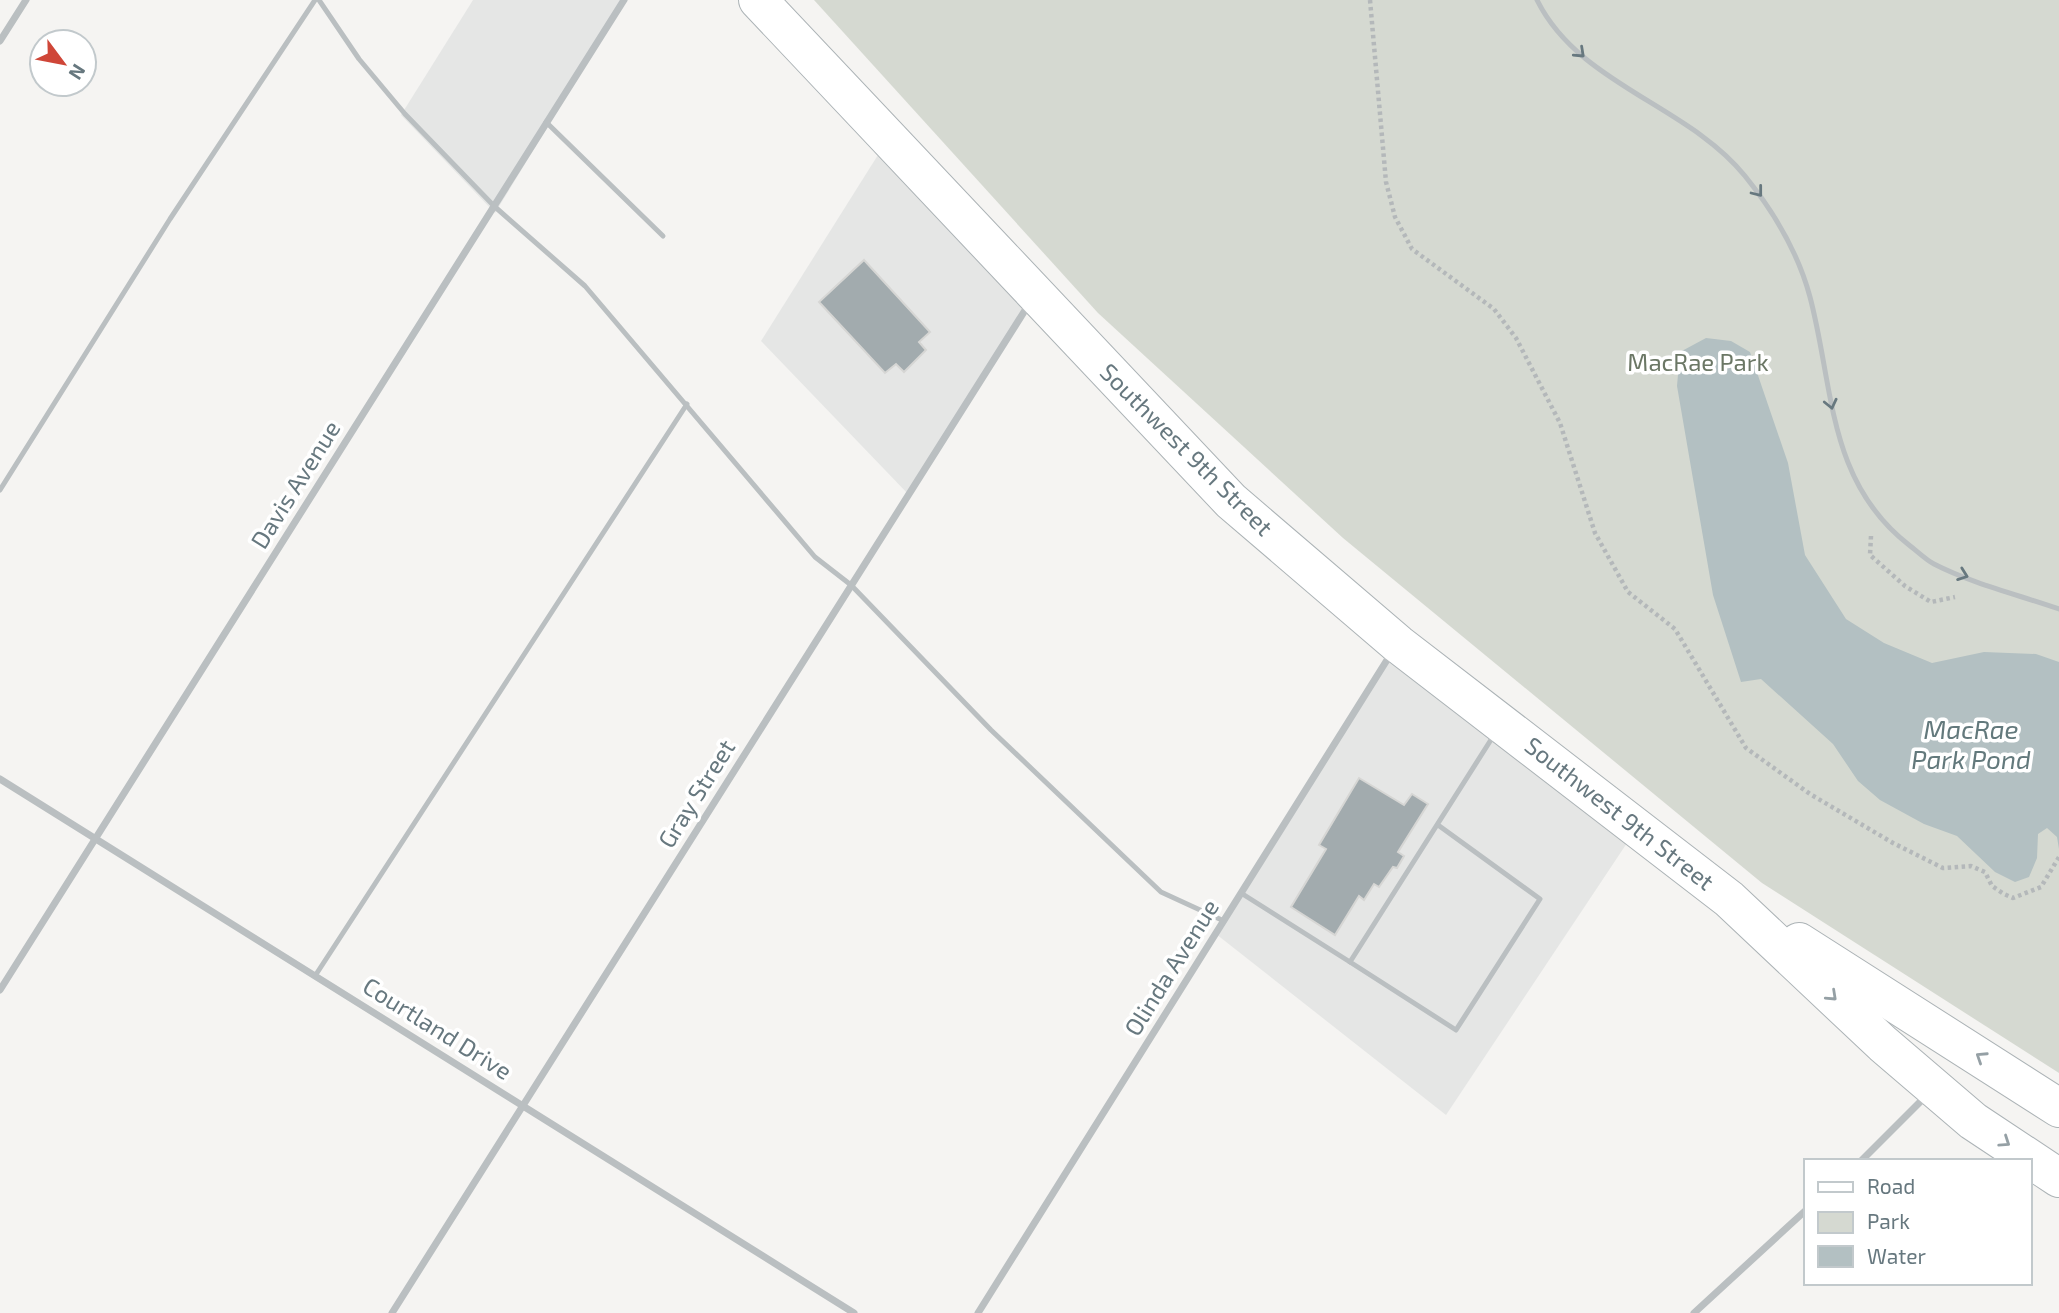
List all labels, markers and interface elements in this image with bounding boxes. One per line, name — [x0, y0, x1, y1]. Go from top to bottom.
north arrow — [28, 28, 98, 98]
one-way arrow — [1571, 44, 1584, 57]
text: N — [64, 60, 91, 84]
one-way arrow — [1749, 184, 1762, 197]
park label: MacRae Park — [1627, 347, 1769, 376]
street label: Southwest 9th Street — [1095, 357, 1279, 541]
one-way arrow — [1823, 398, 1838, 410]
street label: Davis Avenue — [244, 415, 345, 553]
one-way arrow — [1957, 567, 1969, 581]
water label: MacRae Park Pond — [1911, 713, 2031, 774]
street label: Southwest 9th Street — [1520, 730, 1720, 896]
street label: Gray Street — [651, 734, 740, 853]
street label: Olinda Avenue — [1117, 894, 1224, 1041]
street label: Courtland Drive — [358, 970, 518, 1085]
one-way arrow — [1824, 987, 1837, 1000]
one-way arrow — [1976, 1052, 1989, 1065]
one-way arrow — [1998, 1134, 2011, 1147]
legend — [1804, 1159, 2031, 1285]
text: Road — [1867, 1173, 1915, 1198]
text: Park — [1867, 1208, 1910, 1233]
text: Water — [1867, 1243, 1926, 1268]

